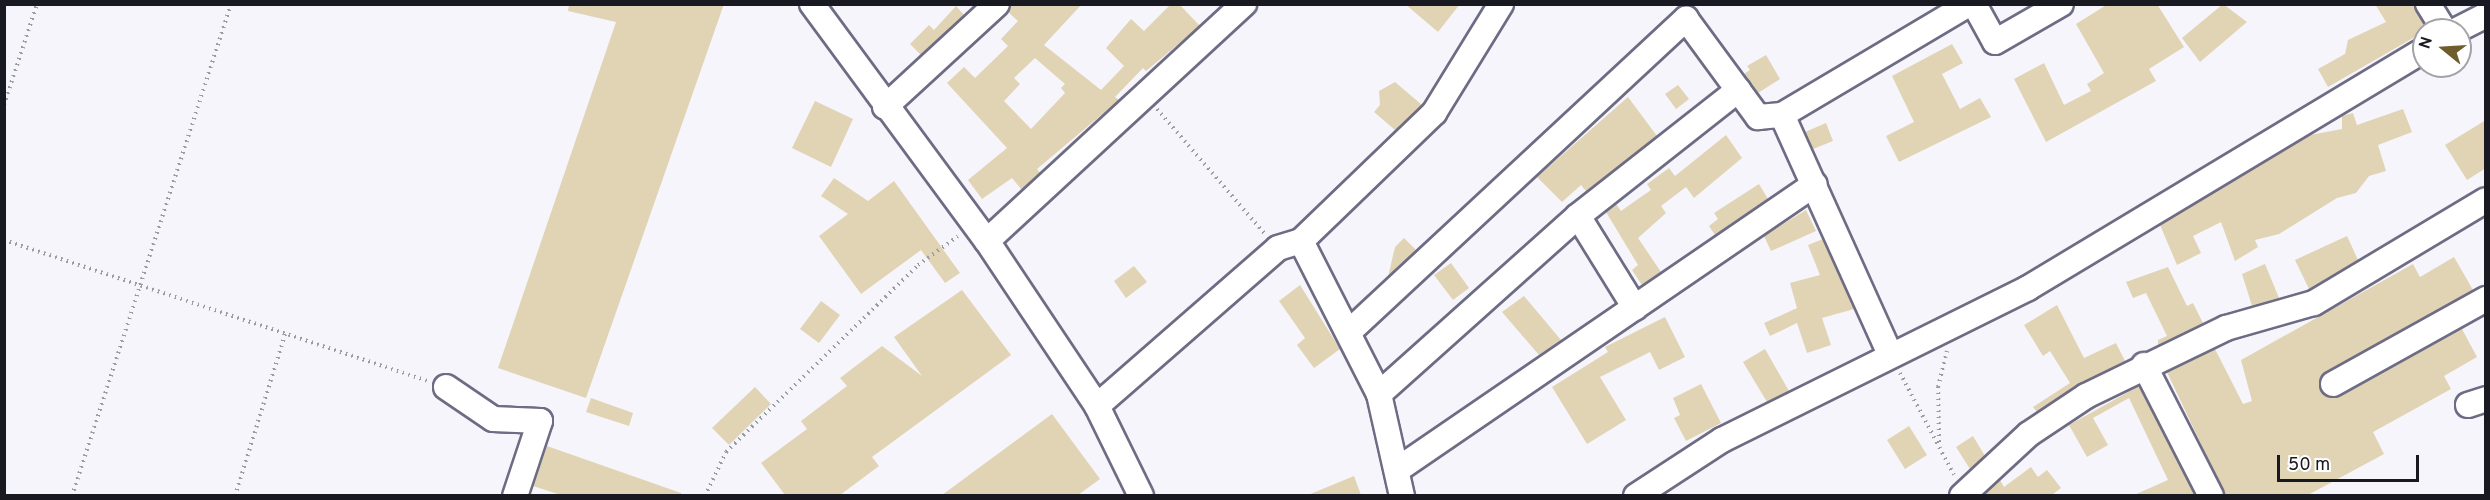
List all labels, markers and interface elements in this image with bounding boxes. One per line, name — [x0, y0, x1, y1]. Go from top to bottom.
north arrow — [2412, 18, 2472, 78]
text: N — [2415, 34, 2438, 52]
scale bar — [2280, 443, 2422, 481]
text: 50 m — [2288, 454, 2330, 477]

